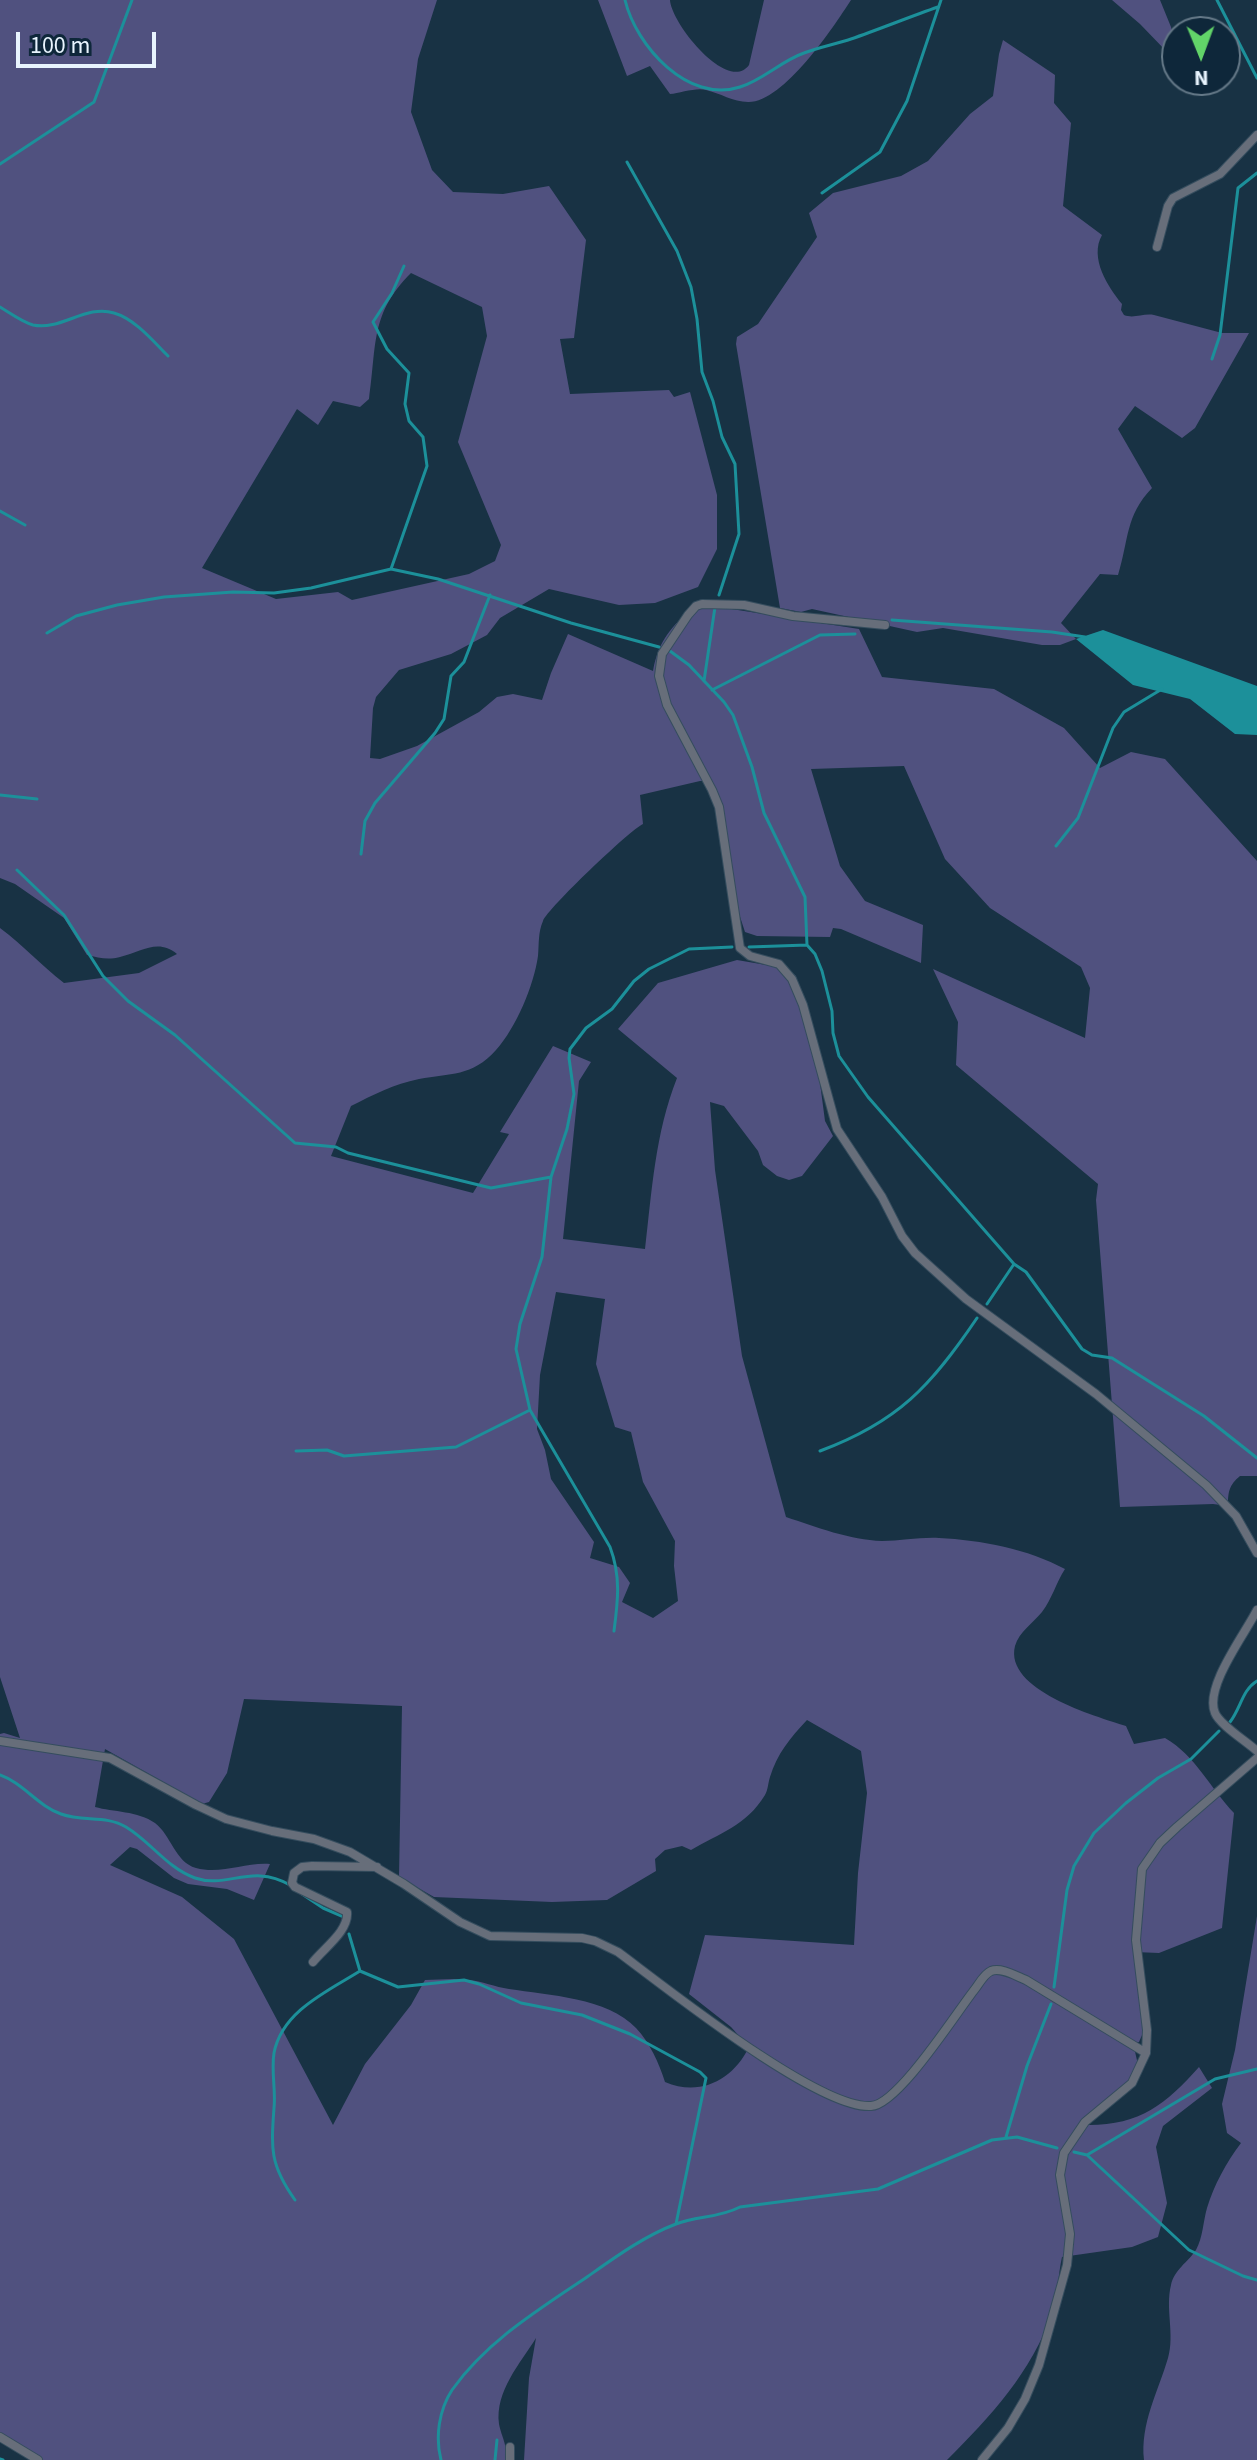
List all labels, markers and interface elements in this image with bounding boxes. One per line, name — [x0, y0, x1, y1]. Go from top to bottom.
scale bar — [20, 16, 160, 66]
north arrow — [1161, 16, 1241, 96]
text: 100 m — [30, 28, 90, 63]
text: N — [1194, 62, 1209, 94]

